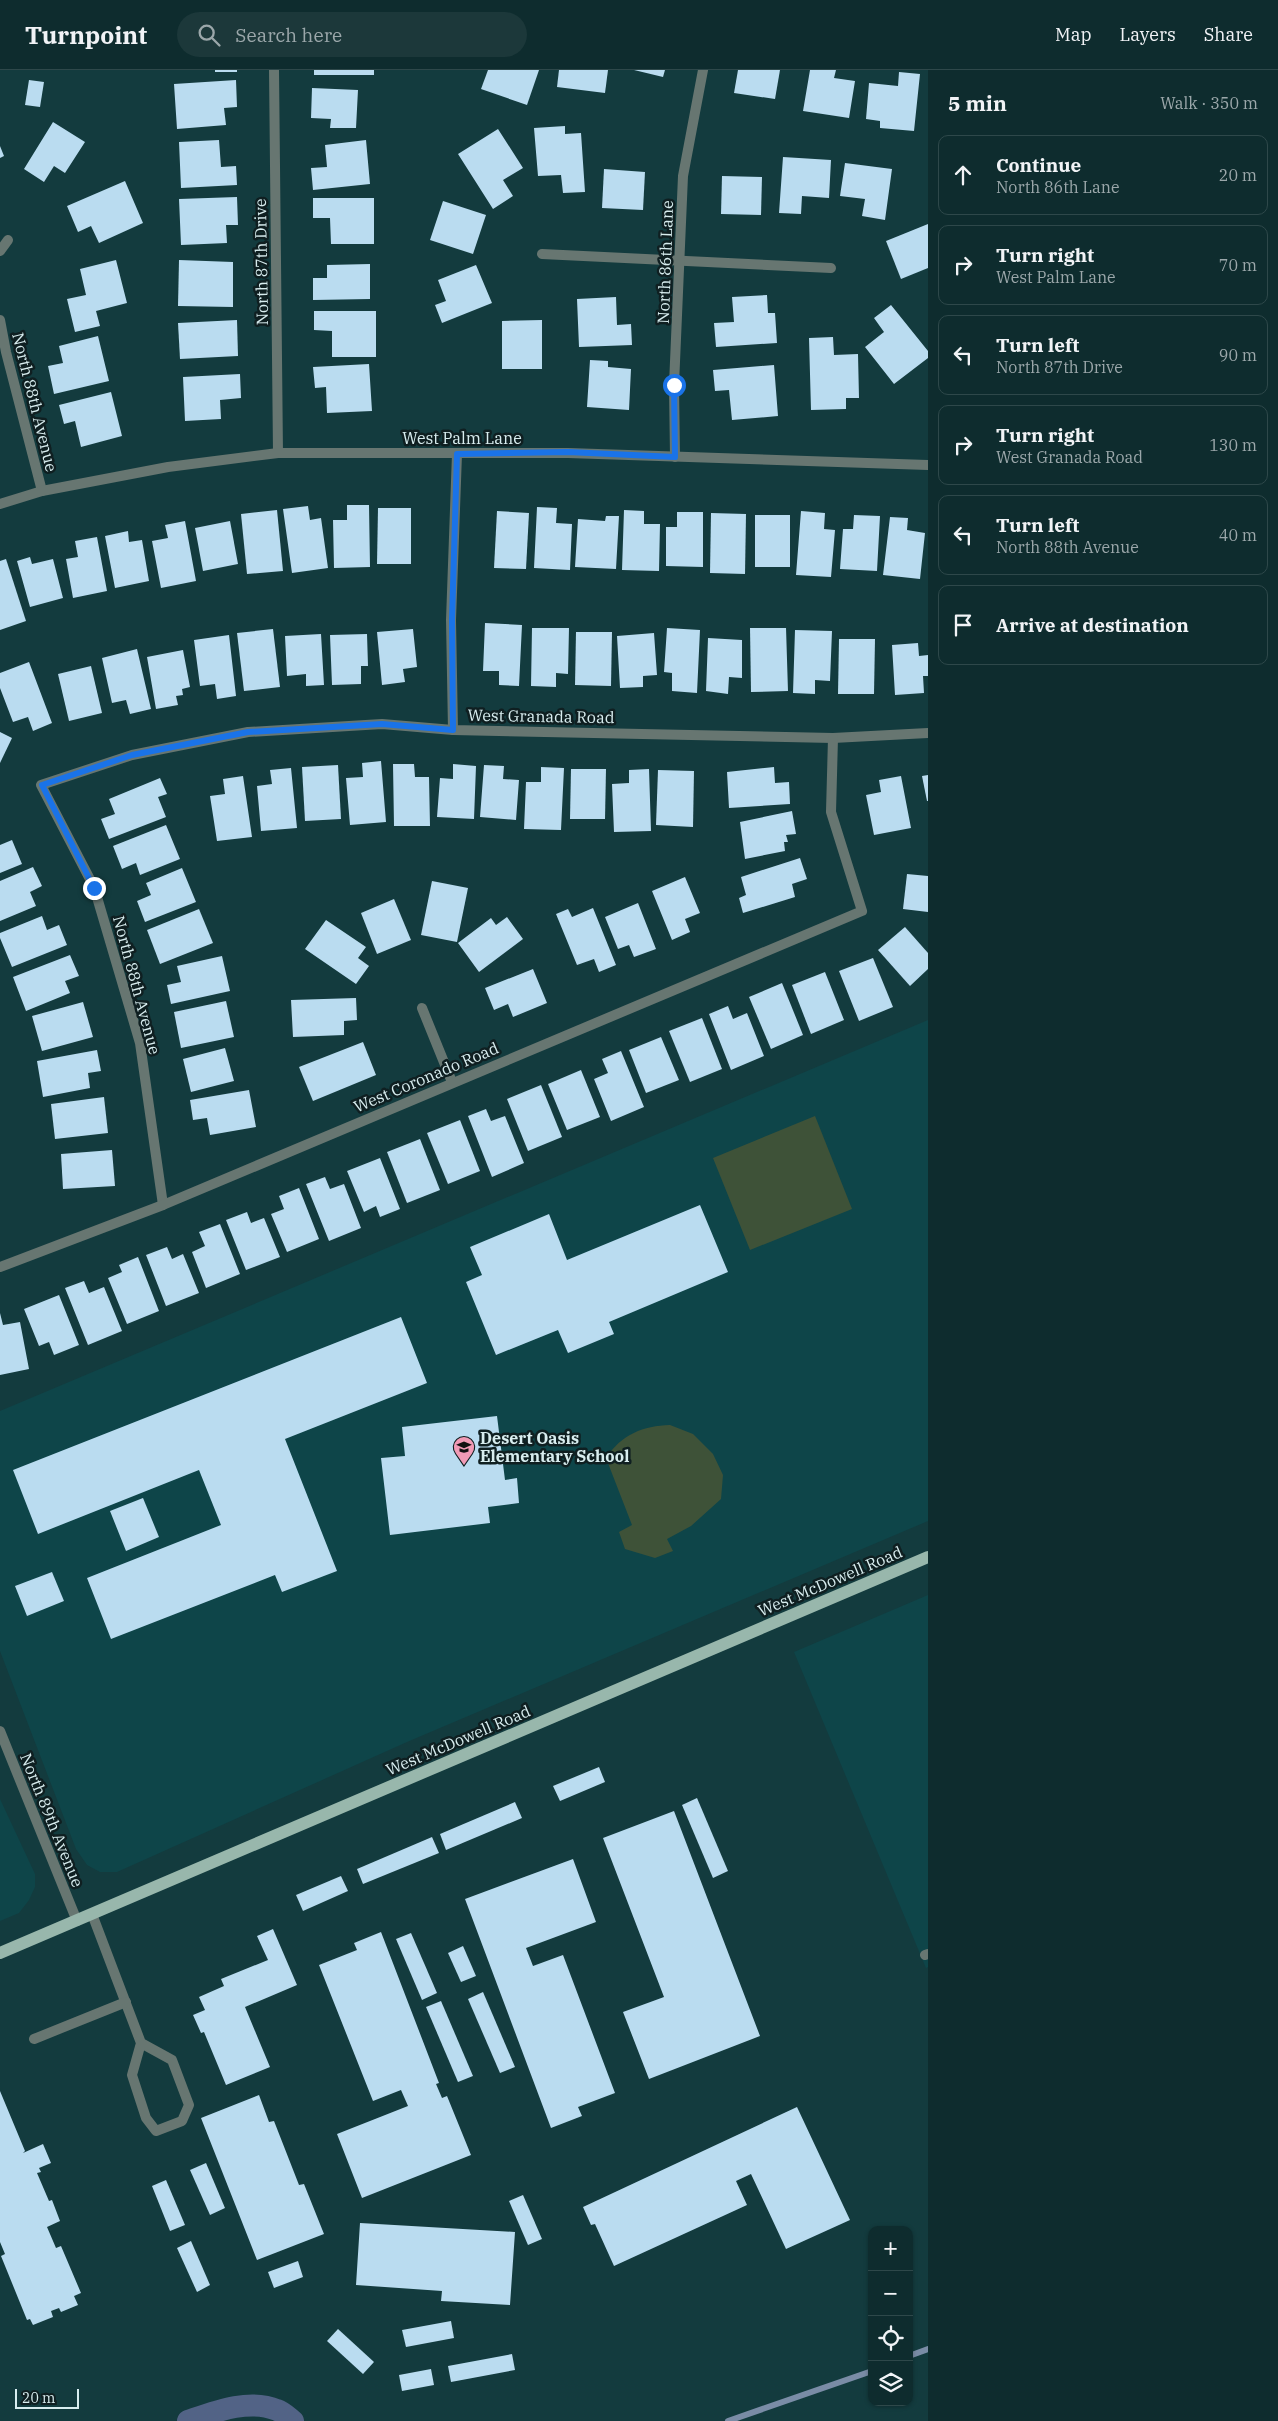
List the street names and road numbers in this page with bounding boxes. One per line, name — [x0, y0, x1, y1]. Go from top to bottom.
street label: North 87th Drive — [250, 198, 272, 326]
street label: North 86th Lane — [653, 200, 677, 324]
street label: North 88th Avenue — [8, 330, 62, 474]
street label: West Palm Lane — [402, 428, 522, 448]
street label: West Granada Road — [467, 705, 615, 727]
street label: North 88th Avenue — [109, 913, 165, 1057]
street label: West Coronado Road — [351, 1037, 502, 1117]
street label: West McDowell Road — [755, 1541, 906, 1621]
street label: West McDowell Road — [383, 1700, 534, 1780]
street label: North 89th Avenue — [16, 1750, 88, 1890]

